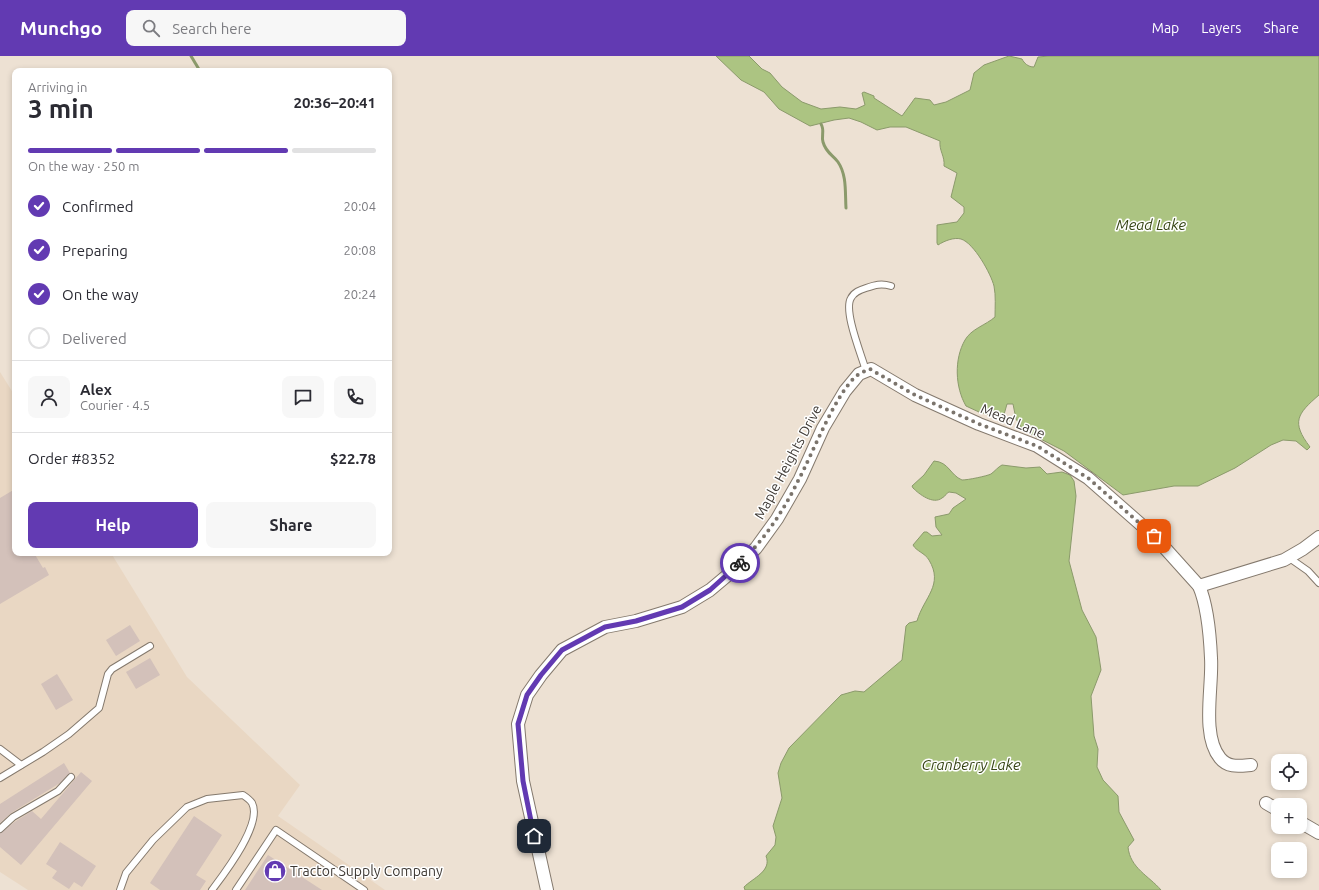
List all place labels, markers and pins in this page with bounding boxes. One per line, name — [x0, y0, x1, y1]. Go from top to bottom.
pin — [1137, 519, 1171, 553]
pin — [517, 819, 551, 853]
shop icon: Tractor Supply Company — [262, 858, 288, 884]
place label: Tractor Supply Company — [290, 863, 443, 879]

